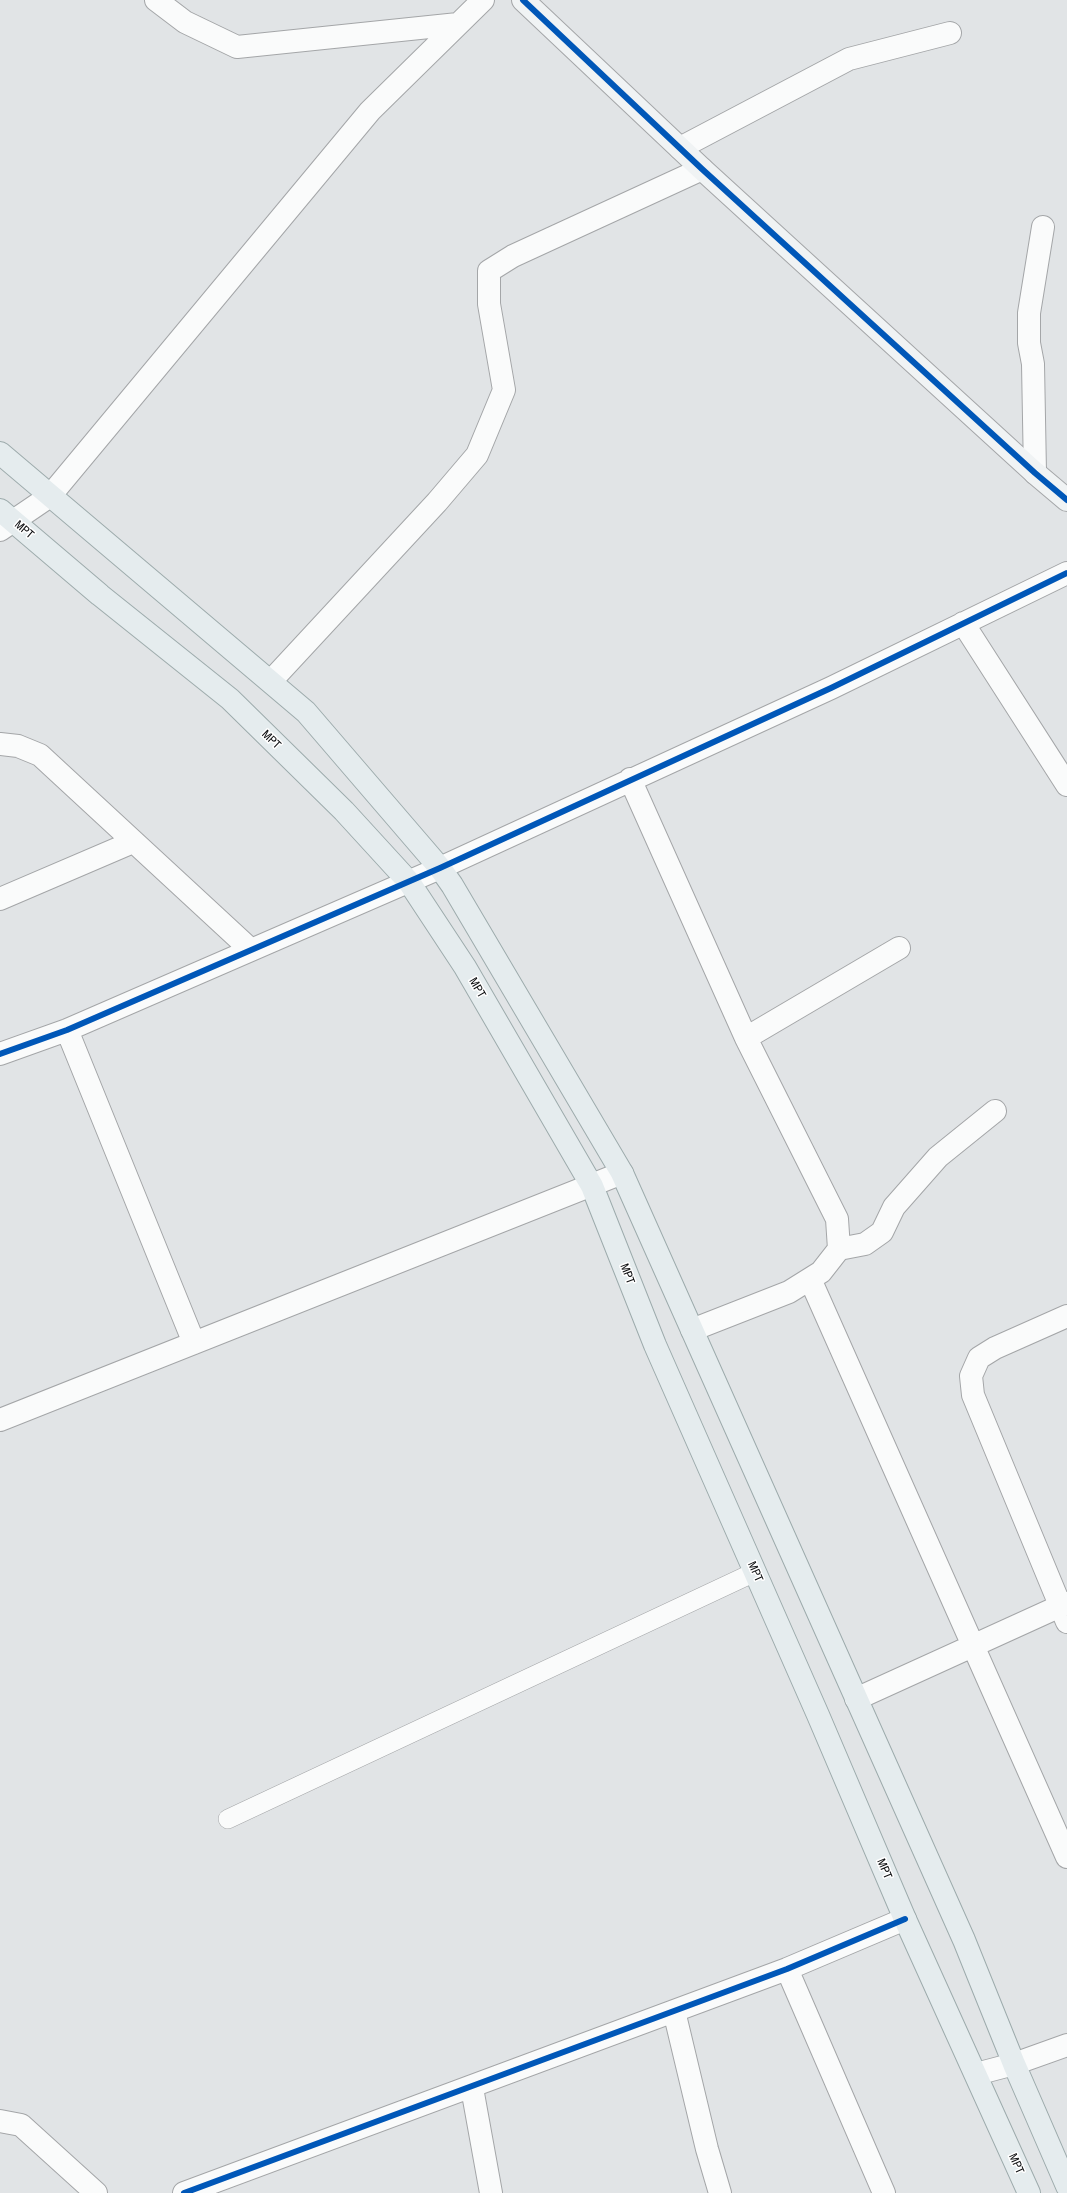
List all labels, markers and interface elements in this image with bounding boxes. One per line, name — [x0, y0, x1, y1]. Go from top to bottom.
street label: MPT — [11, 518, 37, 542]
street label: MPT — [259, 728, 283, 752]
street label: MPT — [466, 975, 488, 1001]
street label: MPT — [617, 1262, 637, 1286]
street label: MPT — [744, 1560, 766, 1584]
street label: MPT — [873, 1857, 895, 1881]
street label: MPT — [1005, 2152, 1027, 2176]

